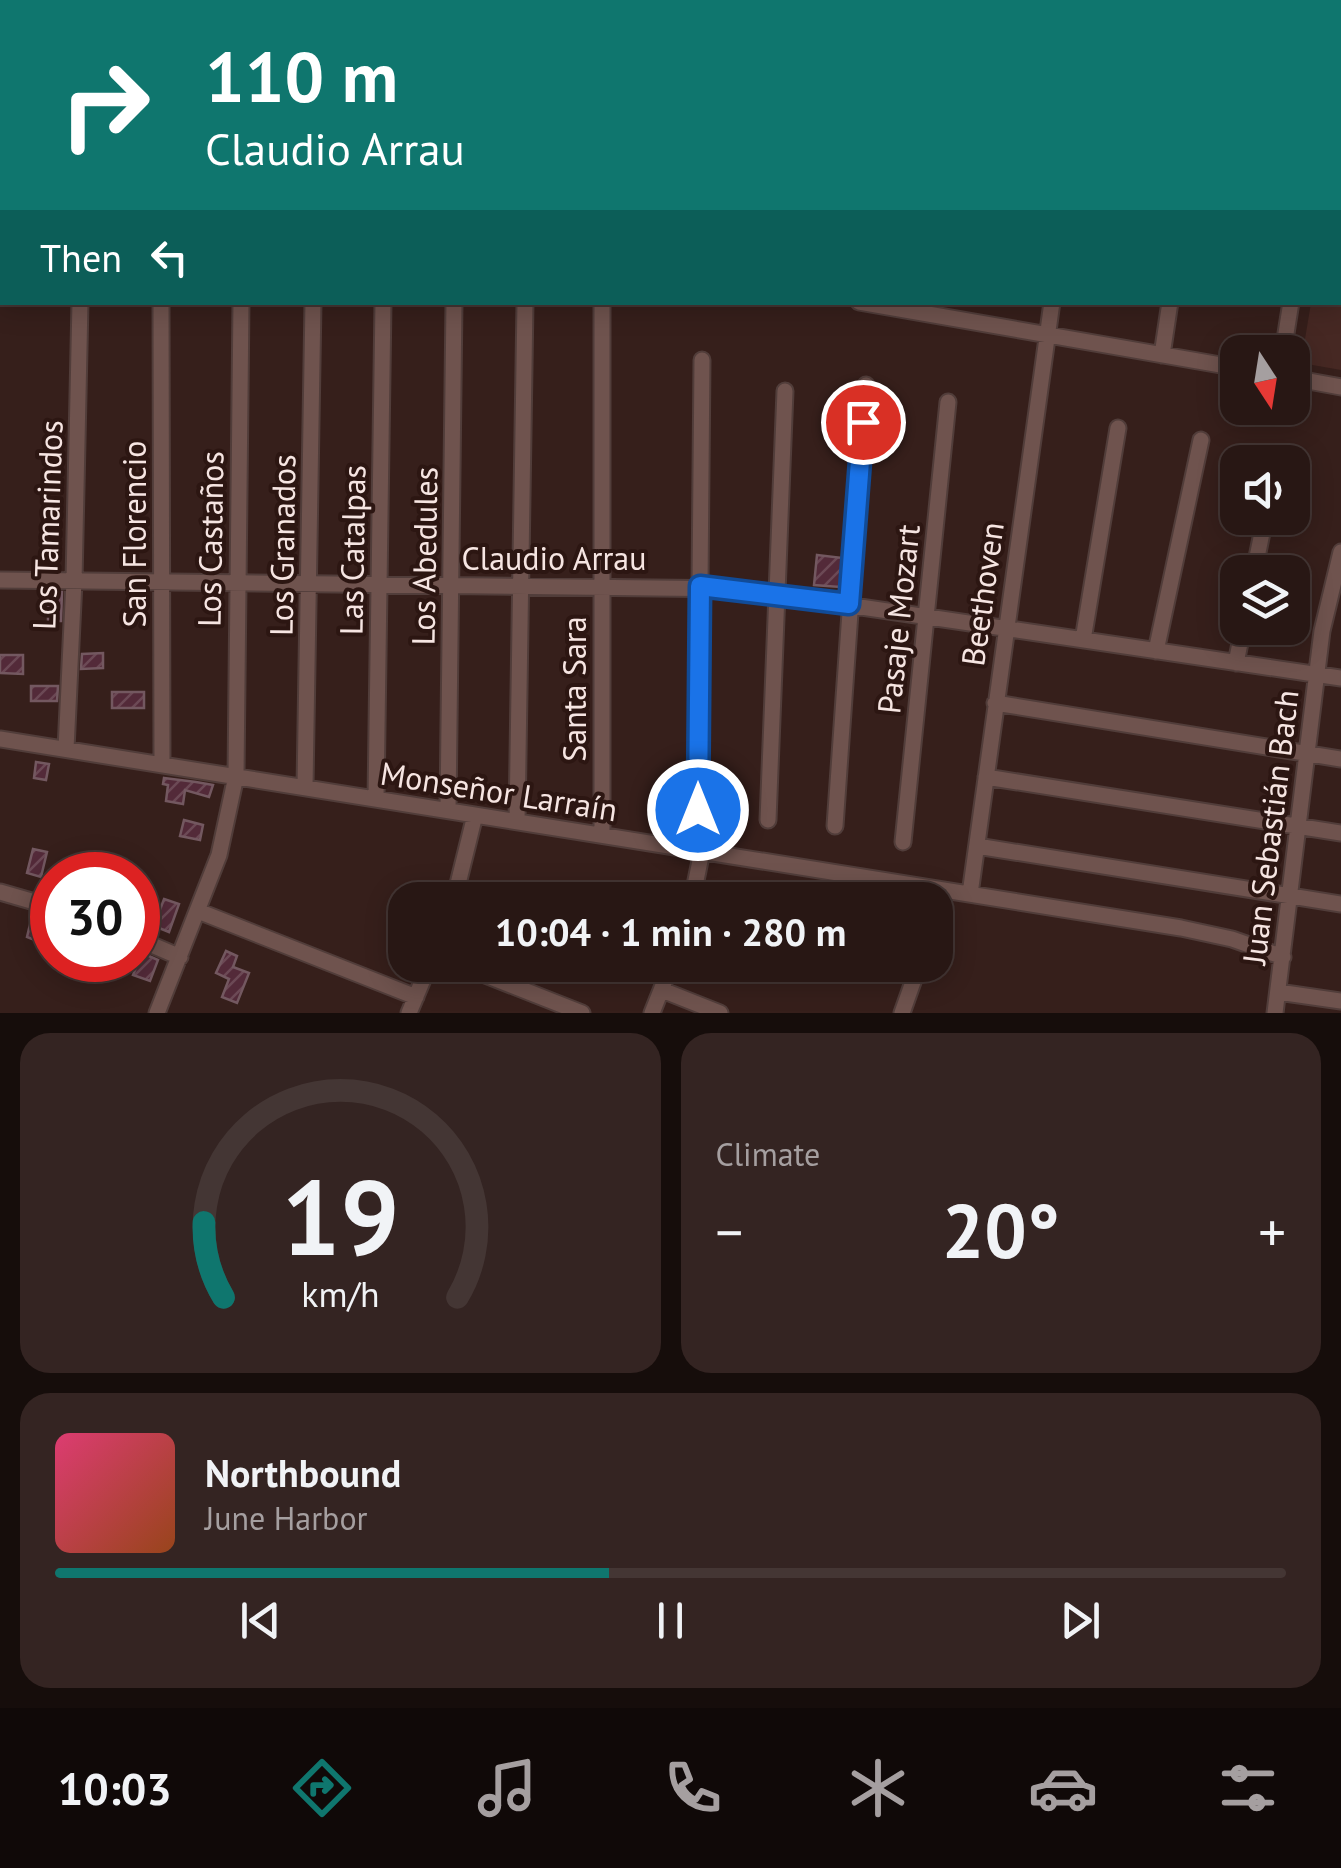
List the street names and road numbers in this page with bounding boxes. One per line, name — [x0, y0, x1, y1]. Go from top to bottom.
street label: Los Tamarindos — [22, 419, 72, 631]
street label: San Florencio — [113, 441, 155, 627]
street label: Los Castaños — [187, 451, 233, 627]
street label: Los Granados — [259, 454, 305, 636]
street label: Las Catalpas — [330, 465, 374, 635]
street label: Los Abedules — [401, 466, 447, 646]
street label: Beethoven — [951, 519, 1013, 669]
street label: Pasaje Mozart — [867, 522, 929, 716]
street label: Claudio Arrau — [462, 537, 646, 579]
street label: Santa Sara — [553, 616, 595, 762]
street label: Juan Sebastián Bach — [1232, 687, 1308, 969]
street label: Monseñor Larraín — [378, 752, 620, 830]

